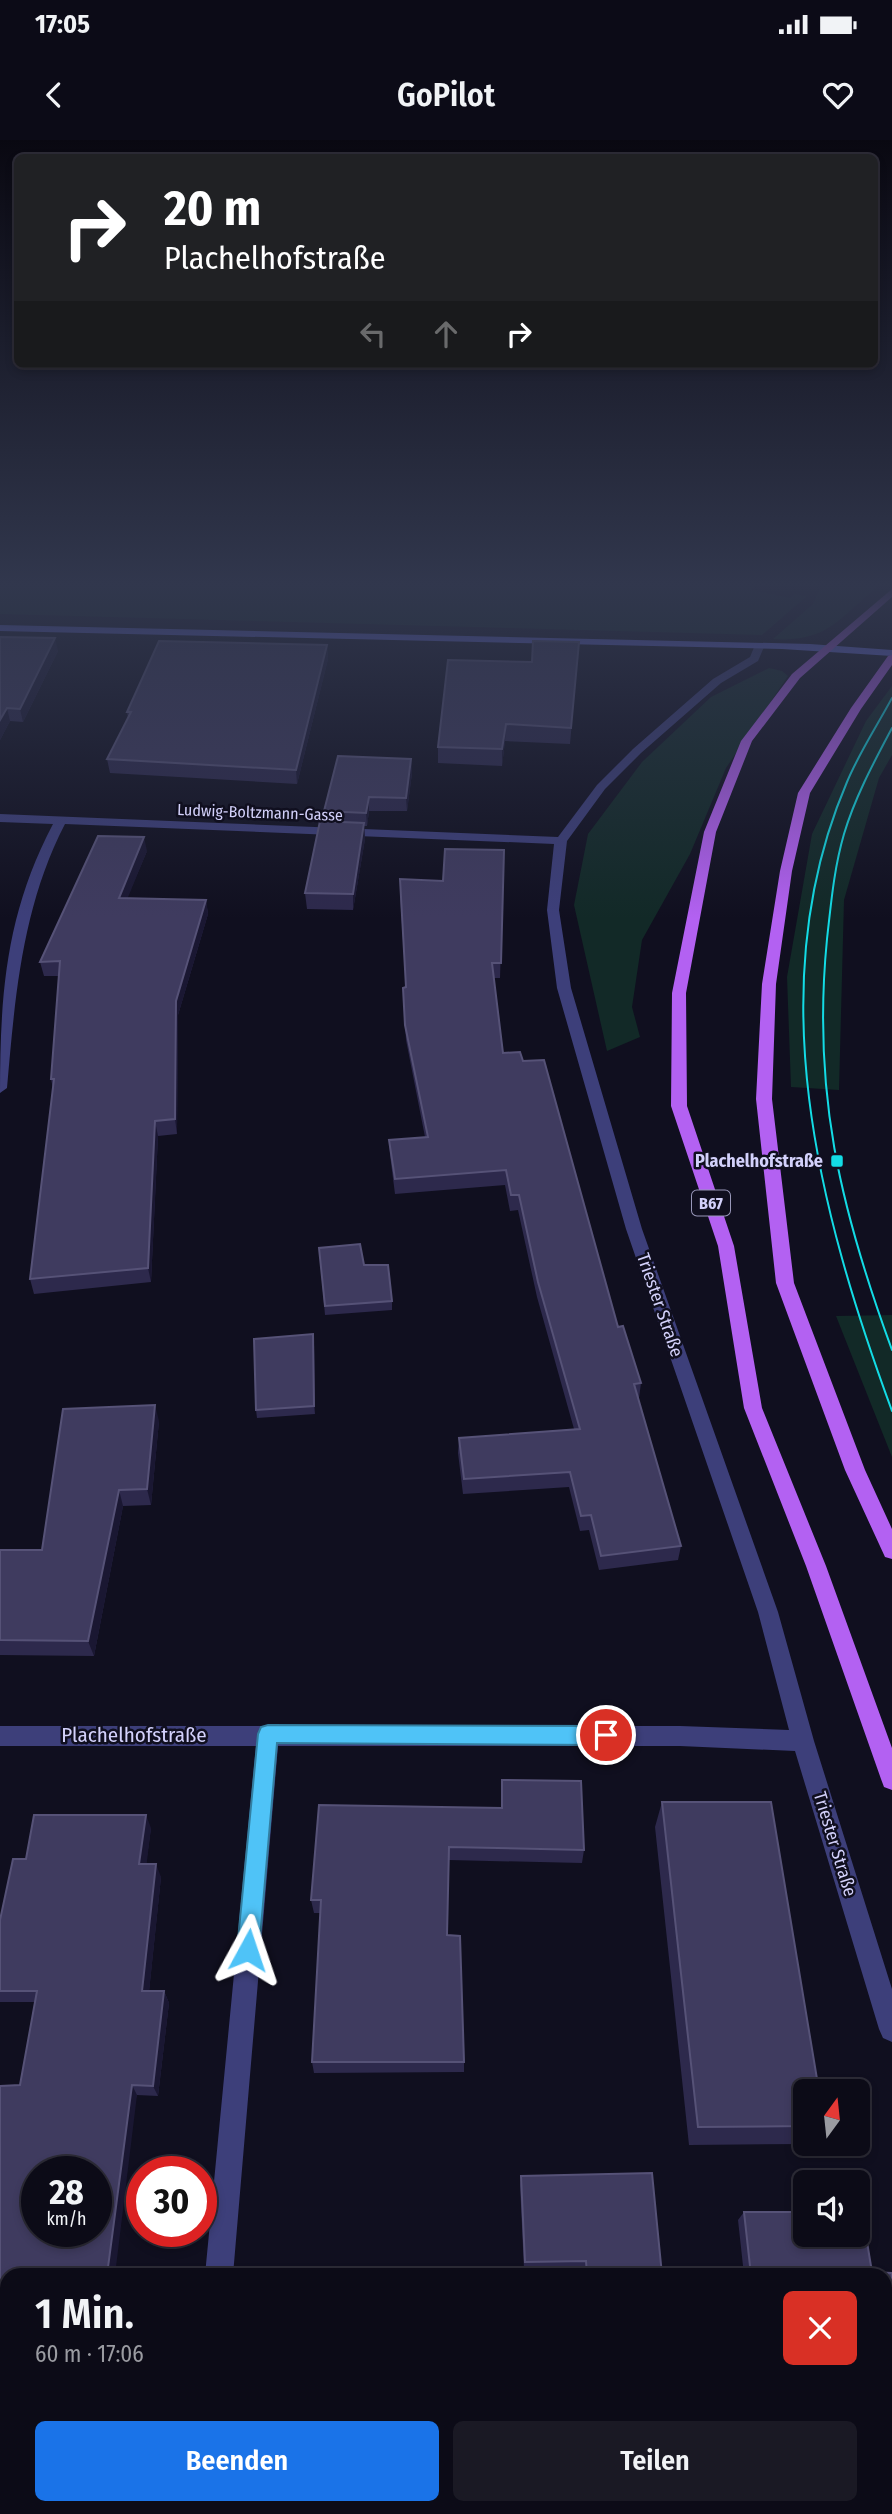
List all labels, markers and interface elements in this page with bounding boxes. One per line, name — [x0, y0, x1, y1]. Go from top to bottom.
text: 17:05 — [35, 9, 90, 40]
icon: back — [35, 76, 73, 114]
text: GoPilot — [397, 76, 495, 114]
icon: heart — [819, 76, 857, 114]
text: 20 m — [164, 179, 261, 238]
icon: right — [49, 182, 140, 273]
text: Plachelhofstraße — [164, 239, 386, 277]
icon: left — [354, 315, 392, 353]
icon: ahead — [427, 315, 465, 353]
icon: right — [500, 315, 538, 353]
street label: Ludwig-Boltzmann-Gasse — [177, 800, 343, 825]
place label: Plachelhofstraße — [695, 1150, 823, 1172]
marker: Plachelhofstraße — [829, 1153, 845, 1169]
road number: B67 — [692, 1190, 730, 1216]
street label: Triester Straße — [632, 1250, 688, 1360]
pin — [576, 1705, 636, 1765]
icon: arrive — [587, 1716, 625, 1754]
street label: Plachelhofstraße — [61, 1722, 207, 1748]
street label: Triester Straße — [809, 1789, 861, 1899]
position arrow — [211, 1913, 285, 1987]
north arrow — [793, 2079, 870, 2156]
map controls — [793, 2079, 870, 2247]
speed limit sign: 30 — [126, 2156, 217, 2247]
button: sound — [793, 2170, 870, 2247]
text: 28 — [49, 2171, 84, 2213]
text: km/h — [46, 2208, 87, 2230]
text: 1 Min. — [35, 2289, 134, 2339]
button: close — [783, 2291, 857, 2365]
text: 60 m · 17:06 — [35, 2340, 144, 2368]
button: Beenden — [35, 2421, 439, 2501]
button: Teilen — [453, 2421, 857, 2501]

